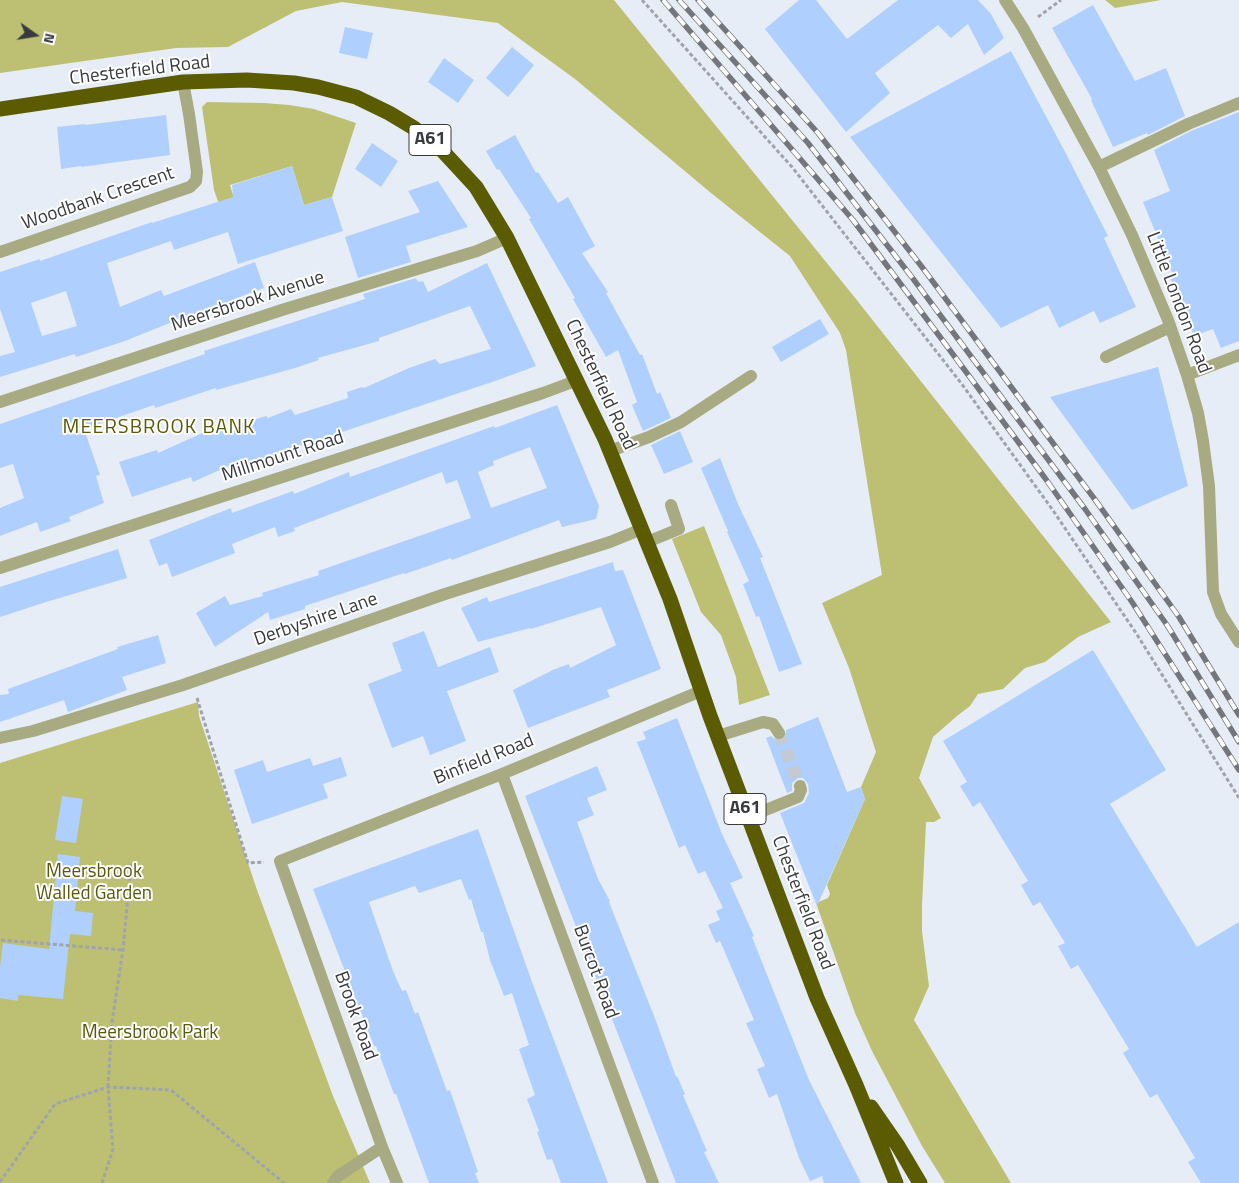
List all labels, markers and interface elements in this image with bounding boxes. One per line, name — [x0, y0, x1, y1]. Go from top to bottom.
north arrow — [10, 10, 60, 60]
text: N — [39, 31, 61, 46]
street label: Chesterfield Road — [68, 51, 212, 91]
road number: A61 — [409, 124, 451, 156]
street label: Woodbank Crescent — [19, 162, 177, 236]
street label: Little London Road — [1141, 229, 1215, 377]
street label: Meersbrook Avenue — [169, 266, 327, 338]
street label: Chesterfield Road — [560, 316, 640, 454]
district label: MEERSBROOK BANK — [61, 416, 257, 440]
street label: Millmount Road — [219, 427, 347, 487]
street label: Derbyshire Lane — [251, 588, 381, 652]
street label: Binfield Road — [431, 730, 537, 790]
road number: A61 — [724, 794, 766, 824]
street label: Chesterfield Road — [766, 833, 838, 973]
park label: Meersbrook Walled Garden — [36, 861, 152, 905]
street label: Burcot Road — [567, 922, 623, 1022]
street label: Brook Road — [328, 969, 382, 1063]
park label: Meersbrook Park — [82, 1022, 218, 1044]

